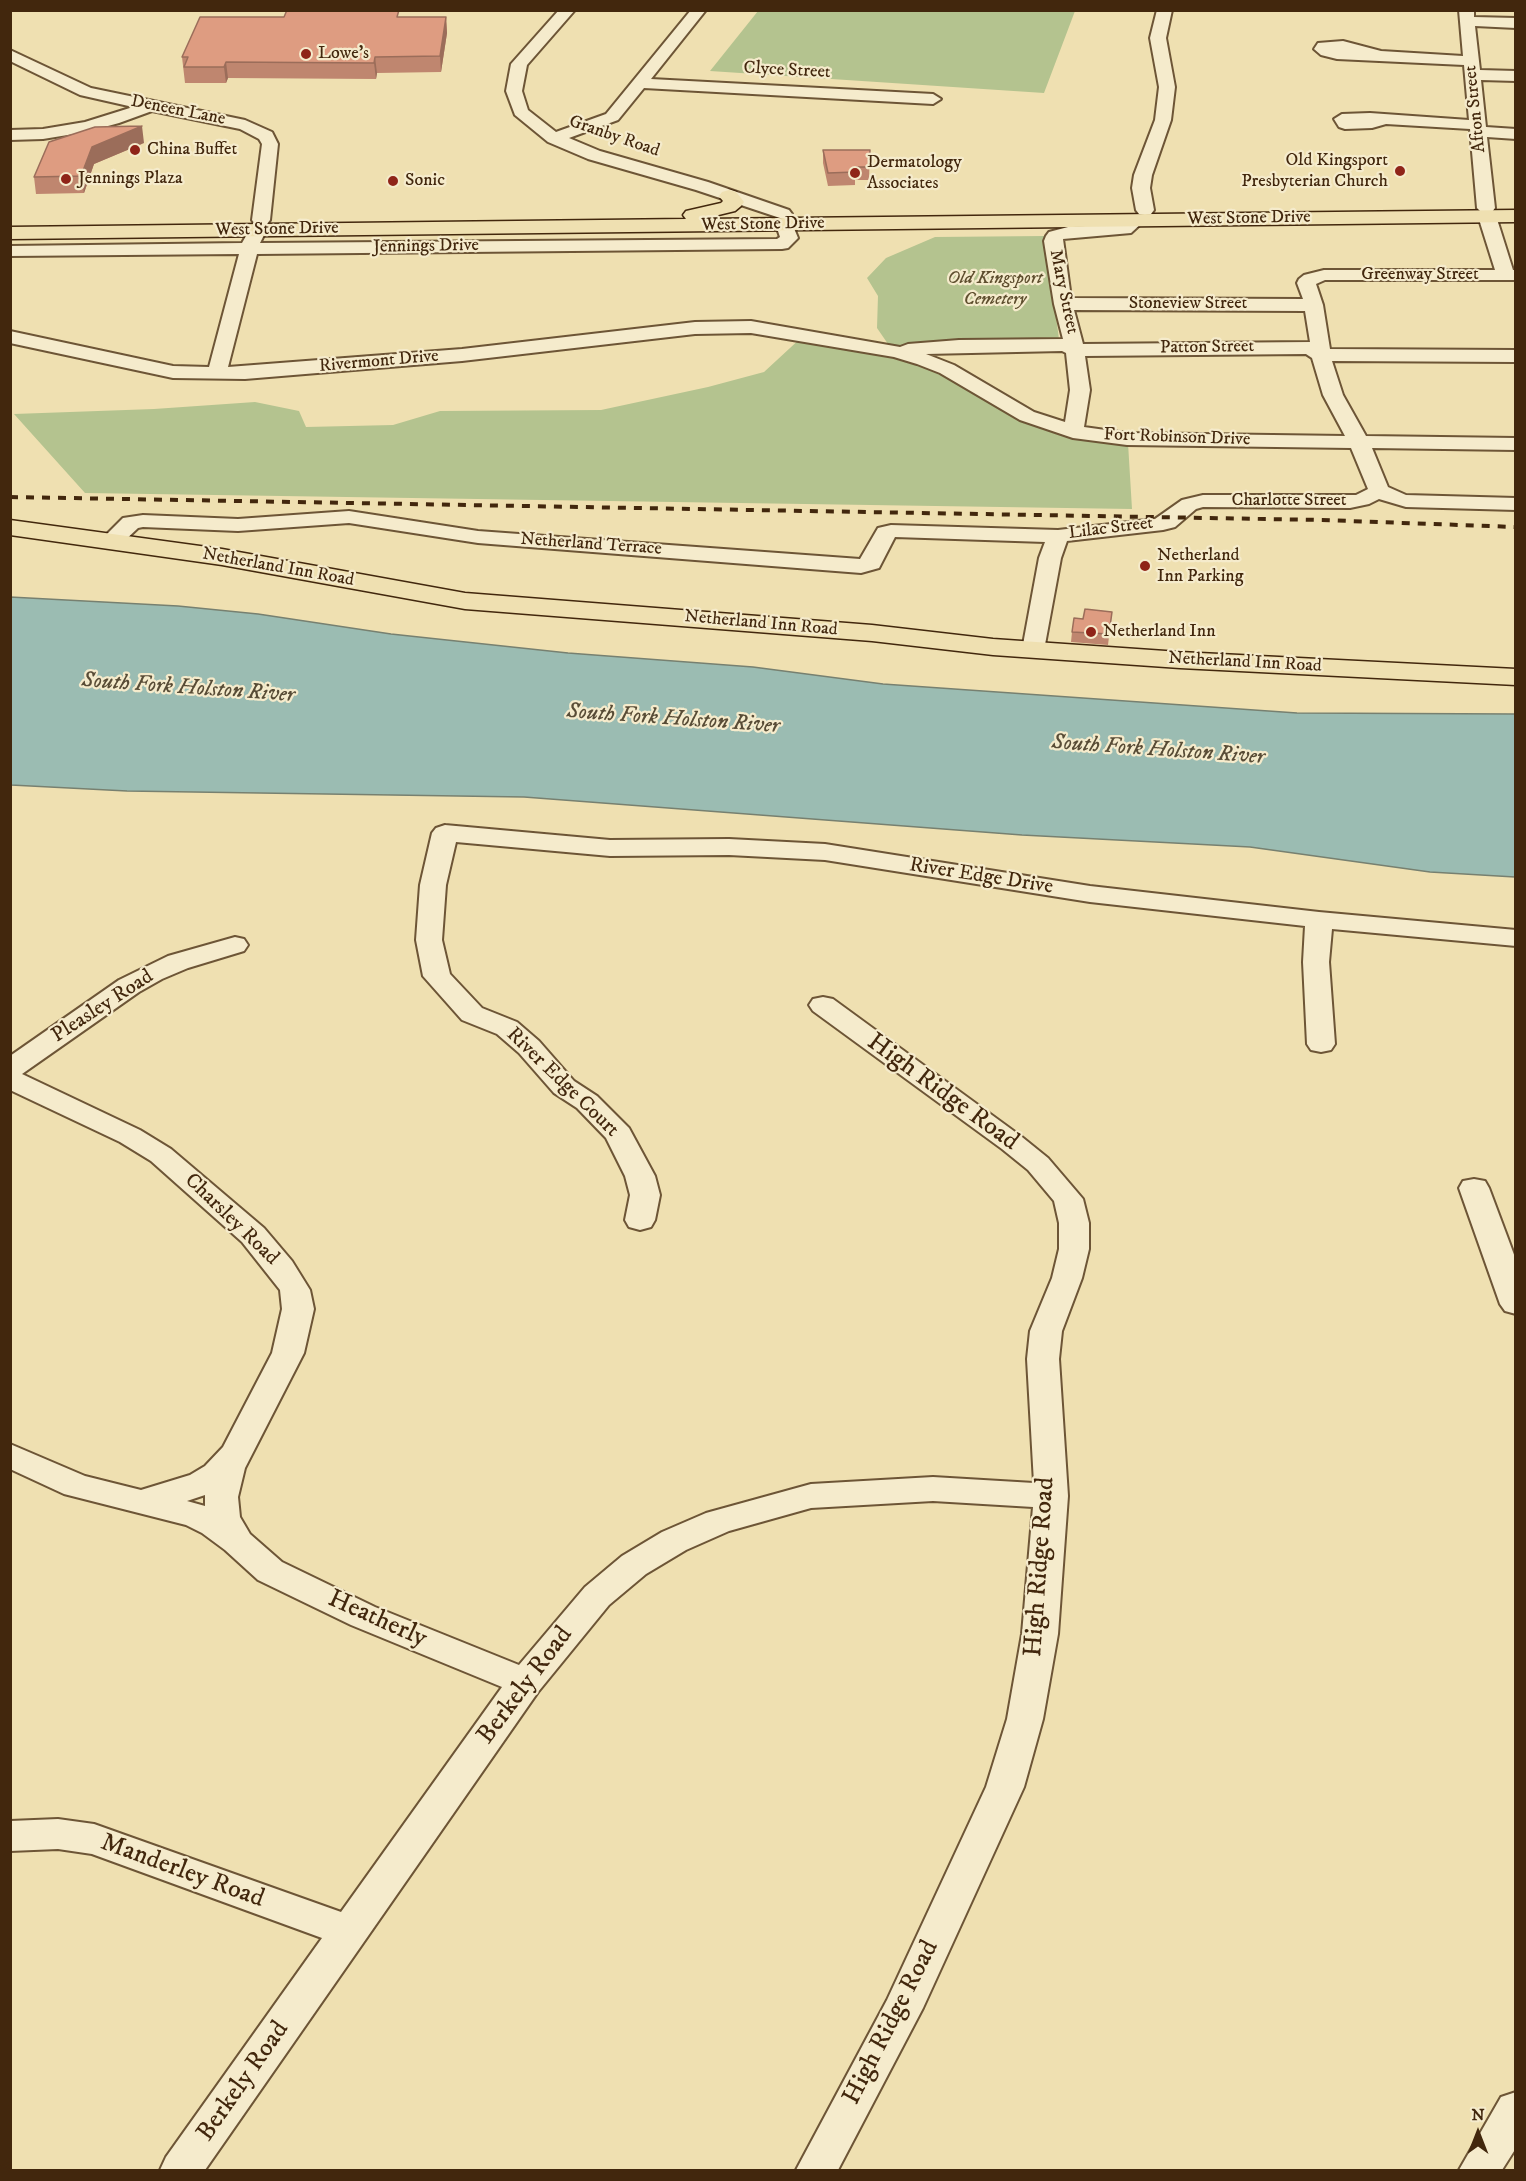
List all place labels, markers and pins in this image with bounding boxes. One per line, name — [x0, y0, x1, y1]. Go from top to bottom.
place label: Lowe's — [318, 43, 369, 65]
marker: Lowe's — [299, 47, 313, 61]
place label: China Buffet — [147, 139, 237, 161]
marker: China Buffet — [128, 143, 142, 157]
place label: Old Kingsport Presbyterian Church — [1241, 150, 1388, 192]
place label: Dermatology Associates — [867, 152, 962, 195]
marker: Old Kingsport Presbyterian Church — [1393, 164, 1407, 178]
marker: Dermatology Associates — [848, 166, 862, 180]
place label: Jennings Plaza — [78, 168, 183, 190]
place label: Sonic — [405, 170, 445, 192]
marker: Jennings Plaza — [59, 172, 73, 186]
marker: Sonic — [386, 174, 400, 188]
place label: Netherland Inn Parking — [1157, 545, 1244, 588]
marker: Netherland Inn Parking — [1138, 559, 1152, 573]
place label: Netherland Inn — [1103, 621, 1216, 643]
marker: Netherland Inn — [1084, 625, 1098, 639]

